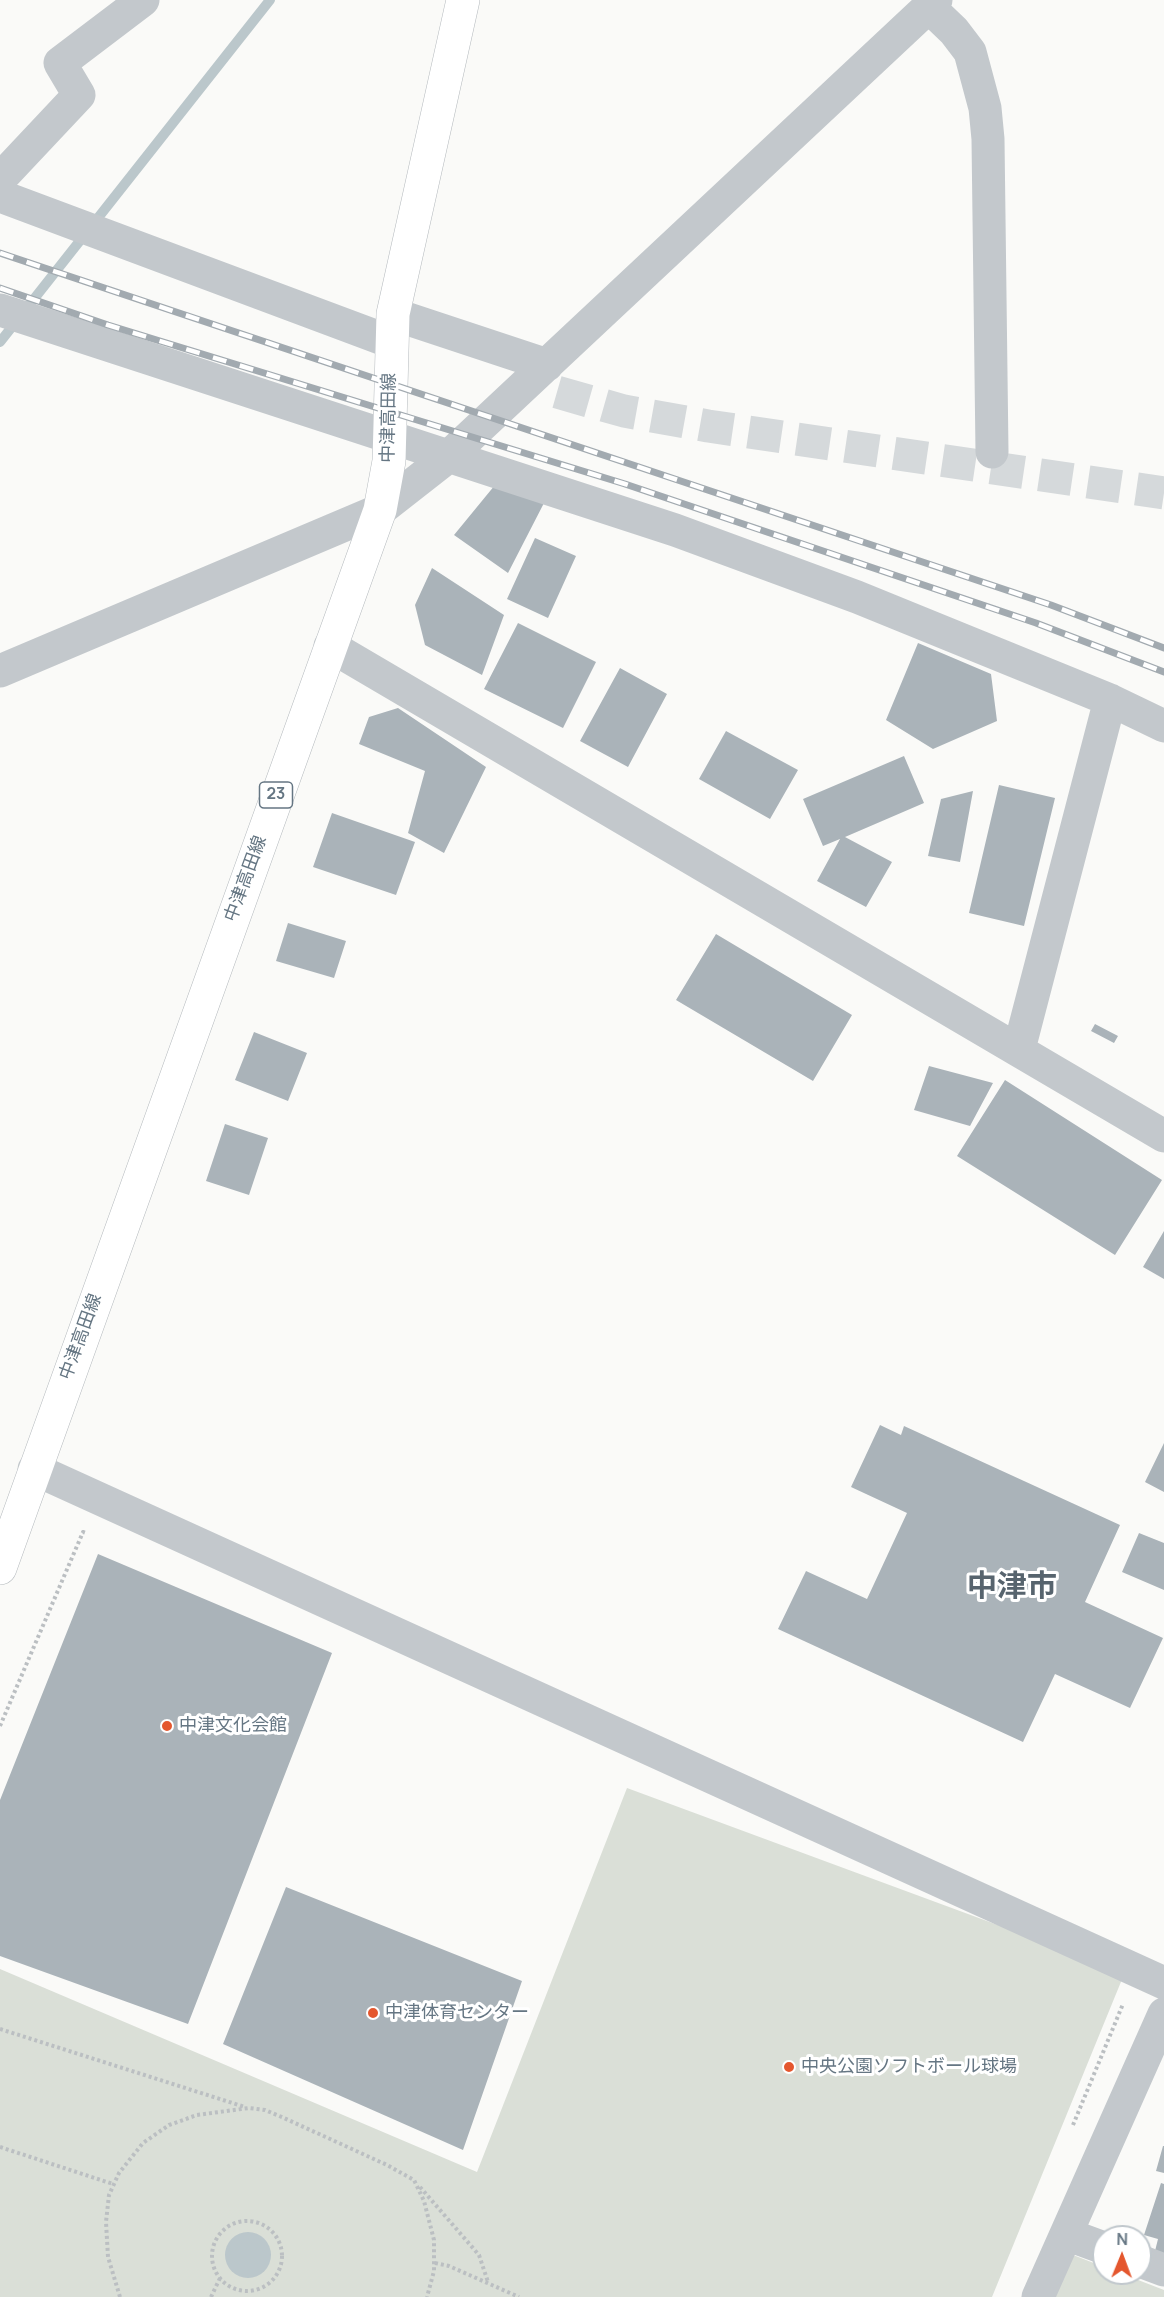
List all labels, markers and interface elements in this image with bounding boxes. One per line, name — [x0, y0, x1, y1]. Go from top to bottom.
street label: 中津高田線 — [377, 373, 401, 463]
road number: 23 — [260, 782, 292, 808]
street label: 中津高田線 — [220, 833, 272, 925]
street label: 中津高田線 — [55, 1291, 107, 1383]
district label: 中津市 — [967, 1570, 1057, 1606]
place label: 中津文化会館 — [179, 1715, 287, 1737]
marker: 中津文化会館 — [160, 1719, 174, 1733]
place label: 中津体育センター — [385, 2002, 529, 2024]
marker: 中津体育センター — [366, 2006, 380, 2020]
place label: 中央公園ソフトボール球場 — [801, 2056, 1017, 2078]
marker: 中央公園ソフトボール球場 — [782, 2060, 796, 2074]
north arrow — [1092, 2225, 1152, 2285]
text: N — [1116, 2228, 1128, 2250]

